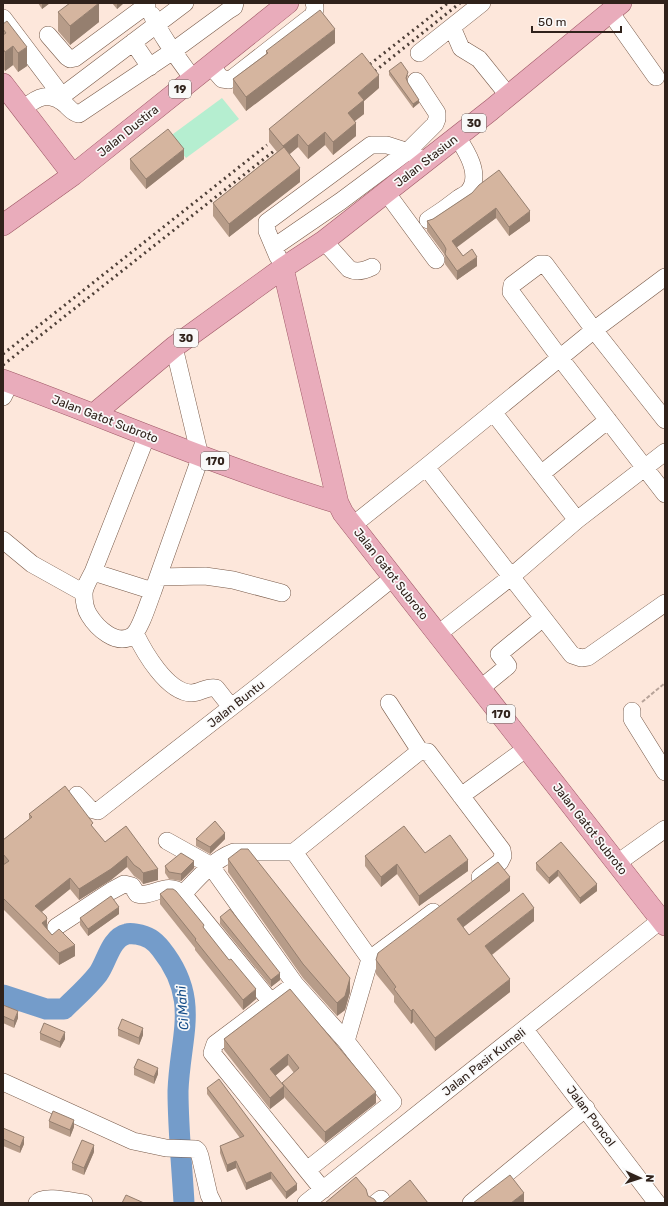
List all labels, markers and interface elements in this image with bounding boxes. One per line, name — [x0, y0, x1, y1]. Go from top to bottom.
scale bar — [532, 8, 621, 34]
text: 50 m — [538, 15, 566, 29]
road number: 19 — [169, 80, 191, 98]
street label: Jalan Dustira — [95, 102, 161, 160]
road number: 30 — [462, 114, 486, 132]
street label: Jalan Stasiun — [392, 132, 460, 190]
road number: 30 — [174, 329, 198, 347]
street label: Jalan Gatot Subroto — [50, 392, 160, 446]
road number: 170 — [201, 452, 229, 470]
street label: Jalan Gatot Subroto — [351, 525, 431, 623]
street label: Jalan Buntu — [205, 677, 267, 731]
road number: 170 — [487, 705, 515, 723]
street label: Jalan Gatot Subroto — [550, 780, 630, 878]
water label: Ci Mahi — [173, 985, 192, 1030]
street label: Jalan Pasir Kumeli — [440, 1025, 528, 1099]
street label: Jalan Poncol — [564, 1083, 618, 1149]
north arrow — [620, 1158, 660, 1198]
text: N — [643, 1174, 656, 1183]

